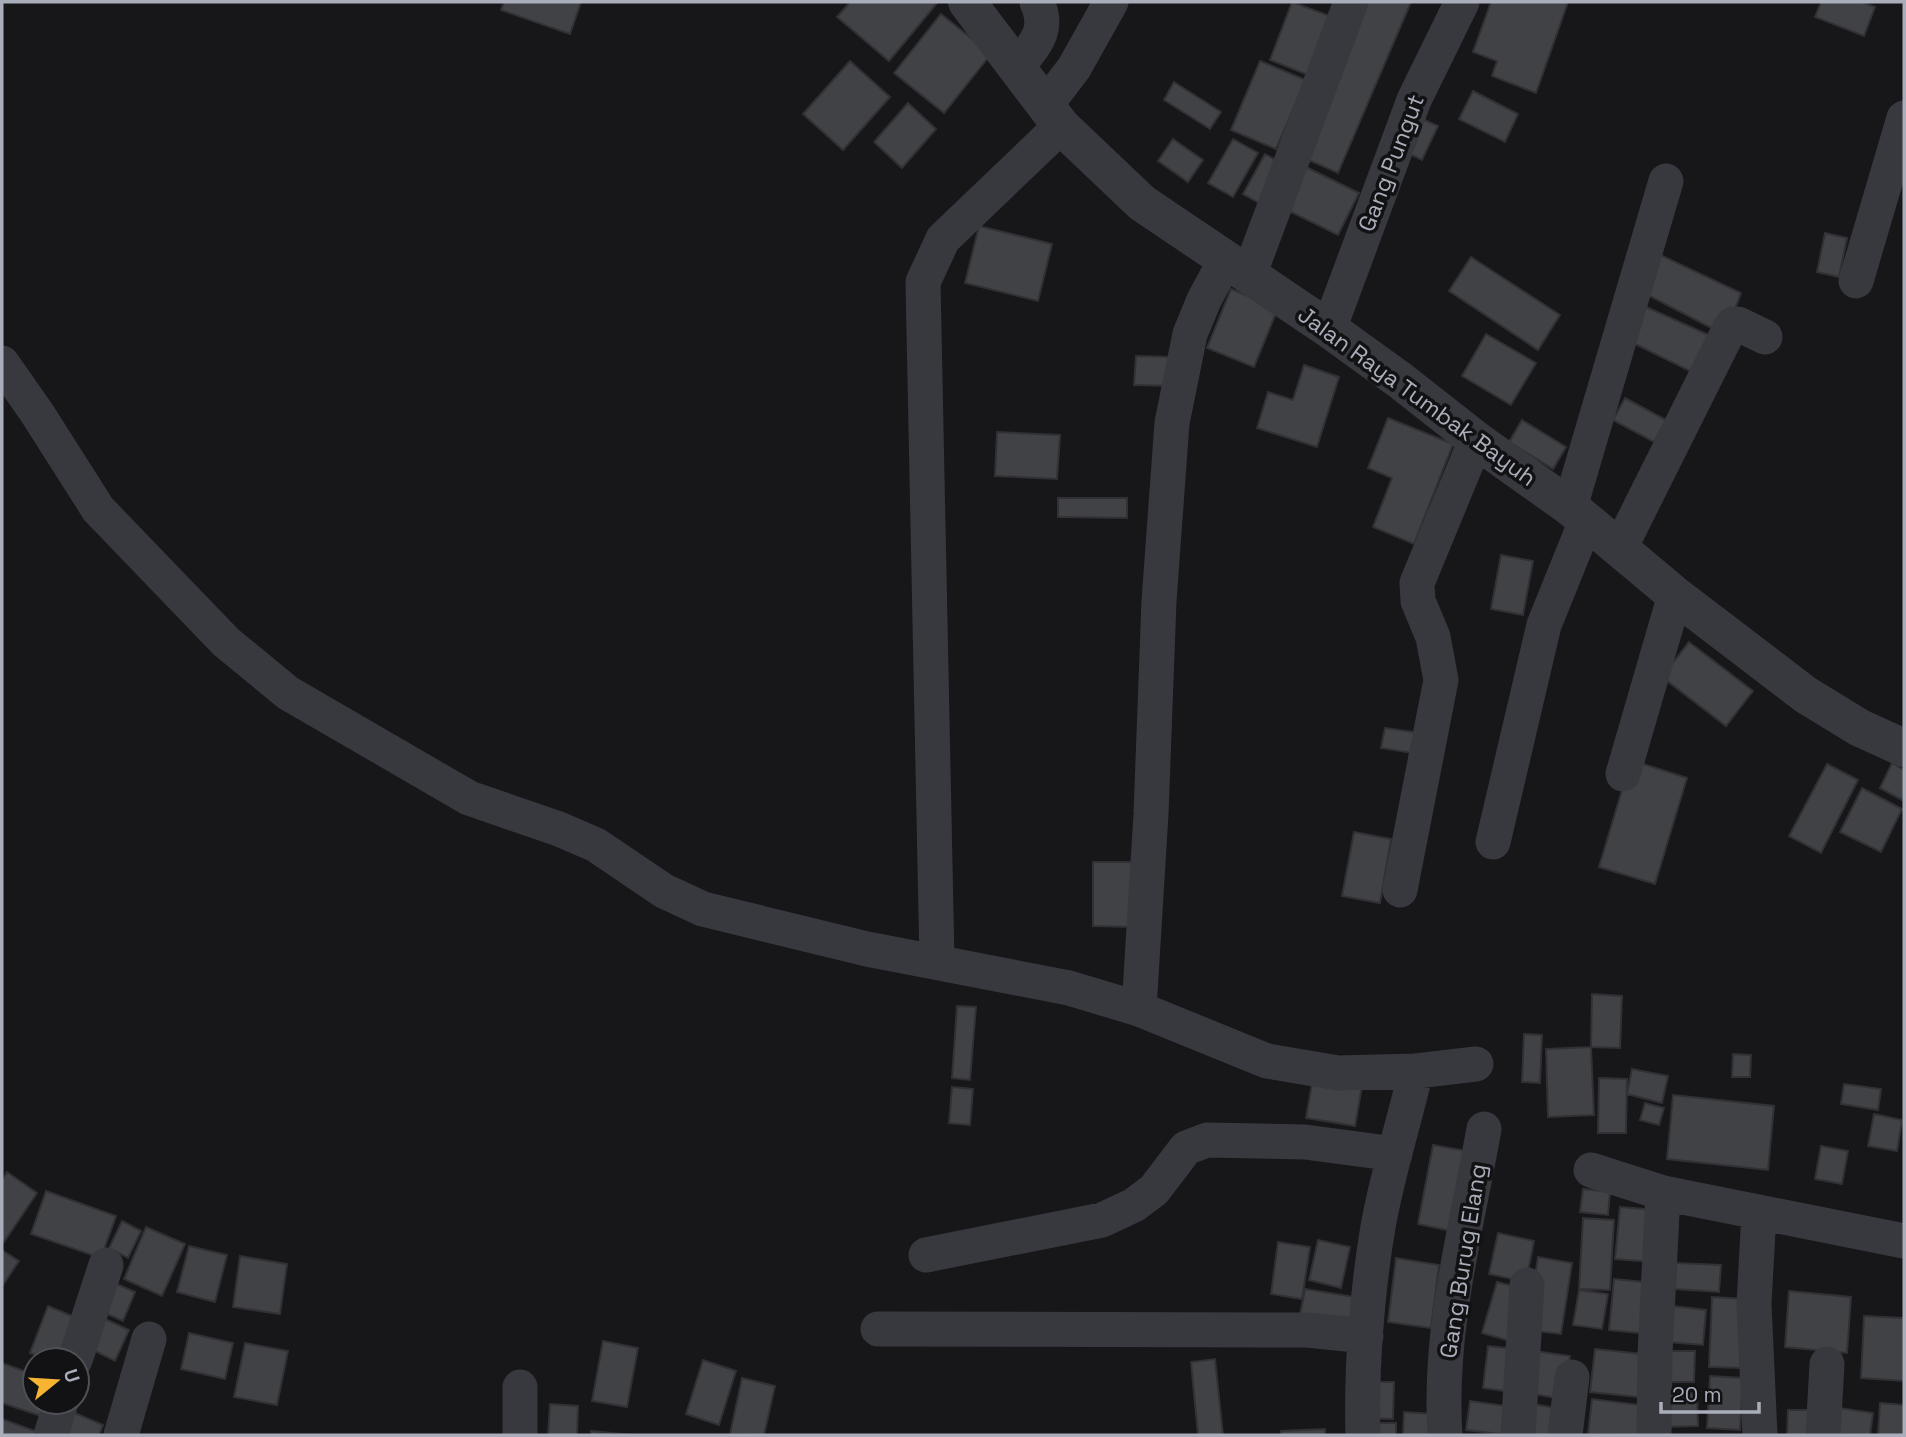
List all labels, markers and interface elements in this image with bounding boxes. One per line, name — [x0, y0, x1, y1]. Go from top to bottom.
street label: Gang Pungut — [1351, 90, 1431, 236]
street label: Jalan Raya Tumbak Bayuh — [1292, 299, 1542, 493]
street label: Gang Burug Elang — [1433, 1162, 1493, 1360]
north arrow — [21, 1346, 91, 1416]
text: U — [58, 1366, 86, 1386]
scale bar — [1661, 1370, 1759, 1414]
text: 20 m — [1672, 1381, 1722, 1408]

